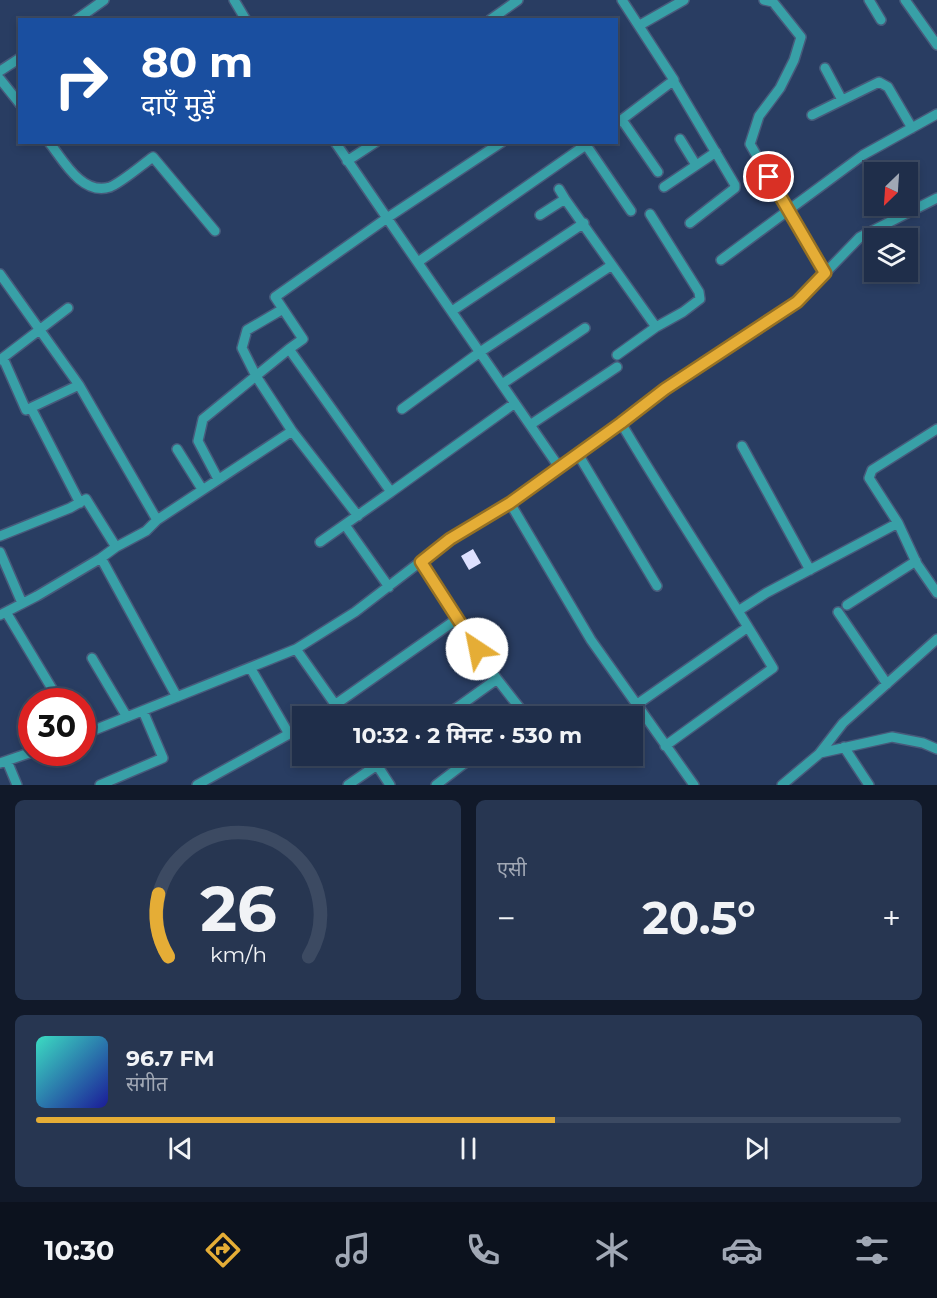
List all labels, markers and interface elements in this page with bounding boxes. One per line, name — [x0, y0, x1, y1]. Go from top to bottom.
text: 80 m — [141, 36, 253, 88]
icon: right — [42, 42, 120, 120]
text: दाएँ मुड़ें — [141, 88, 215, 121]
pin — [743, 151, 794, 202]
icon: arrive — [752, 160, 785, 193]
north arrow — [864, 162, 918, 216]
map controls — [864, 162, 918, 282]
button: layers — [864, 228, 918, 282]
position arrow — [445, 617, 509, 681]
speed limit sign: 30 — [18, 688, 96, 766]
text: 10:32 · 2 मिनट · 530 m — [353, 722, 582, 749]
text: एसी — [497, 857, 527, 881]
text: 26 — [200, 871, 276, 947]
text: 20.5° — [642, 890, 756, 945]
text: − — [497, 898, 516, 938]
text: + — [882, 898, 901, 938]
text: km/h — [209, 941, 267, 967]
text: 96.7 FM — [126, 1045, 215, 1072]
text: संगीत — [126, 1072, 167, 1096]
icon: previous — [164, 1132, 197, 1165]
icon: pause — [452, 1132, 485, 1165]
icon: next — [740, 1132, 773, 1165]
icon: directions — [202, 1229, 244, 1271]
icon: music — [332, 1229, 374, 1271]
icon: phone — [462, 1229, 504, 1271]
icon: climate — [591, 1229, 633, 1271]
icon: car — [721, 1229, 763, 1271]
icon: filters — [851, 1229, 893, 1271]
text: 10:30 — [44, 1234, 114, 1267]

